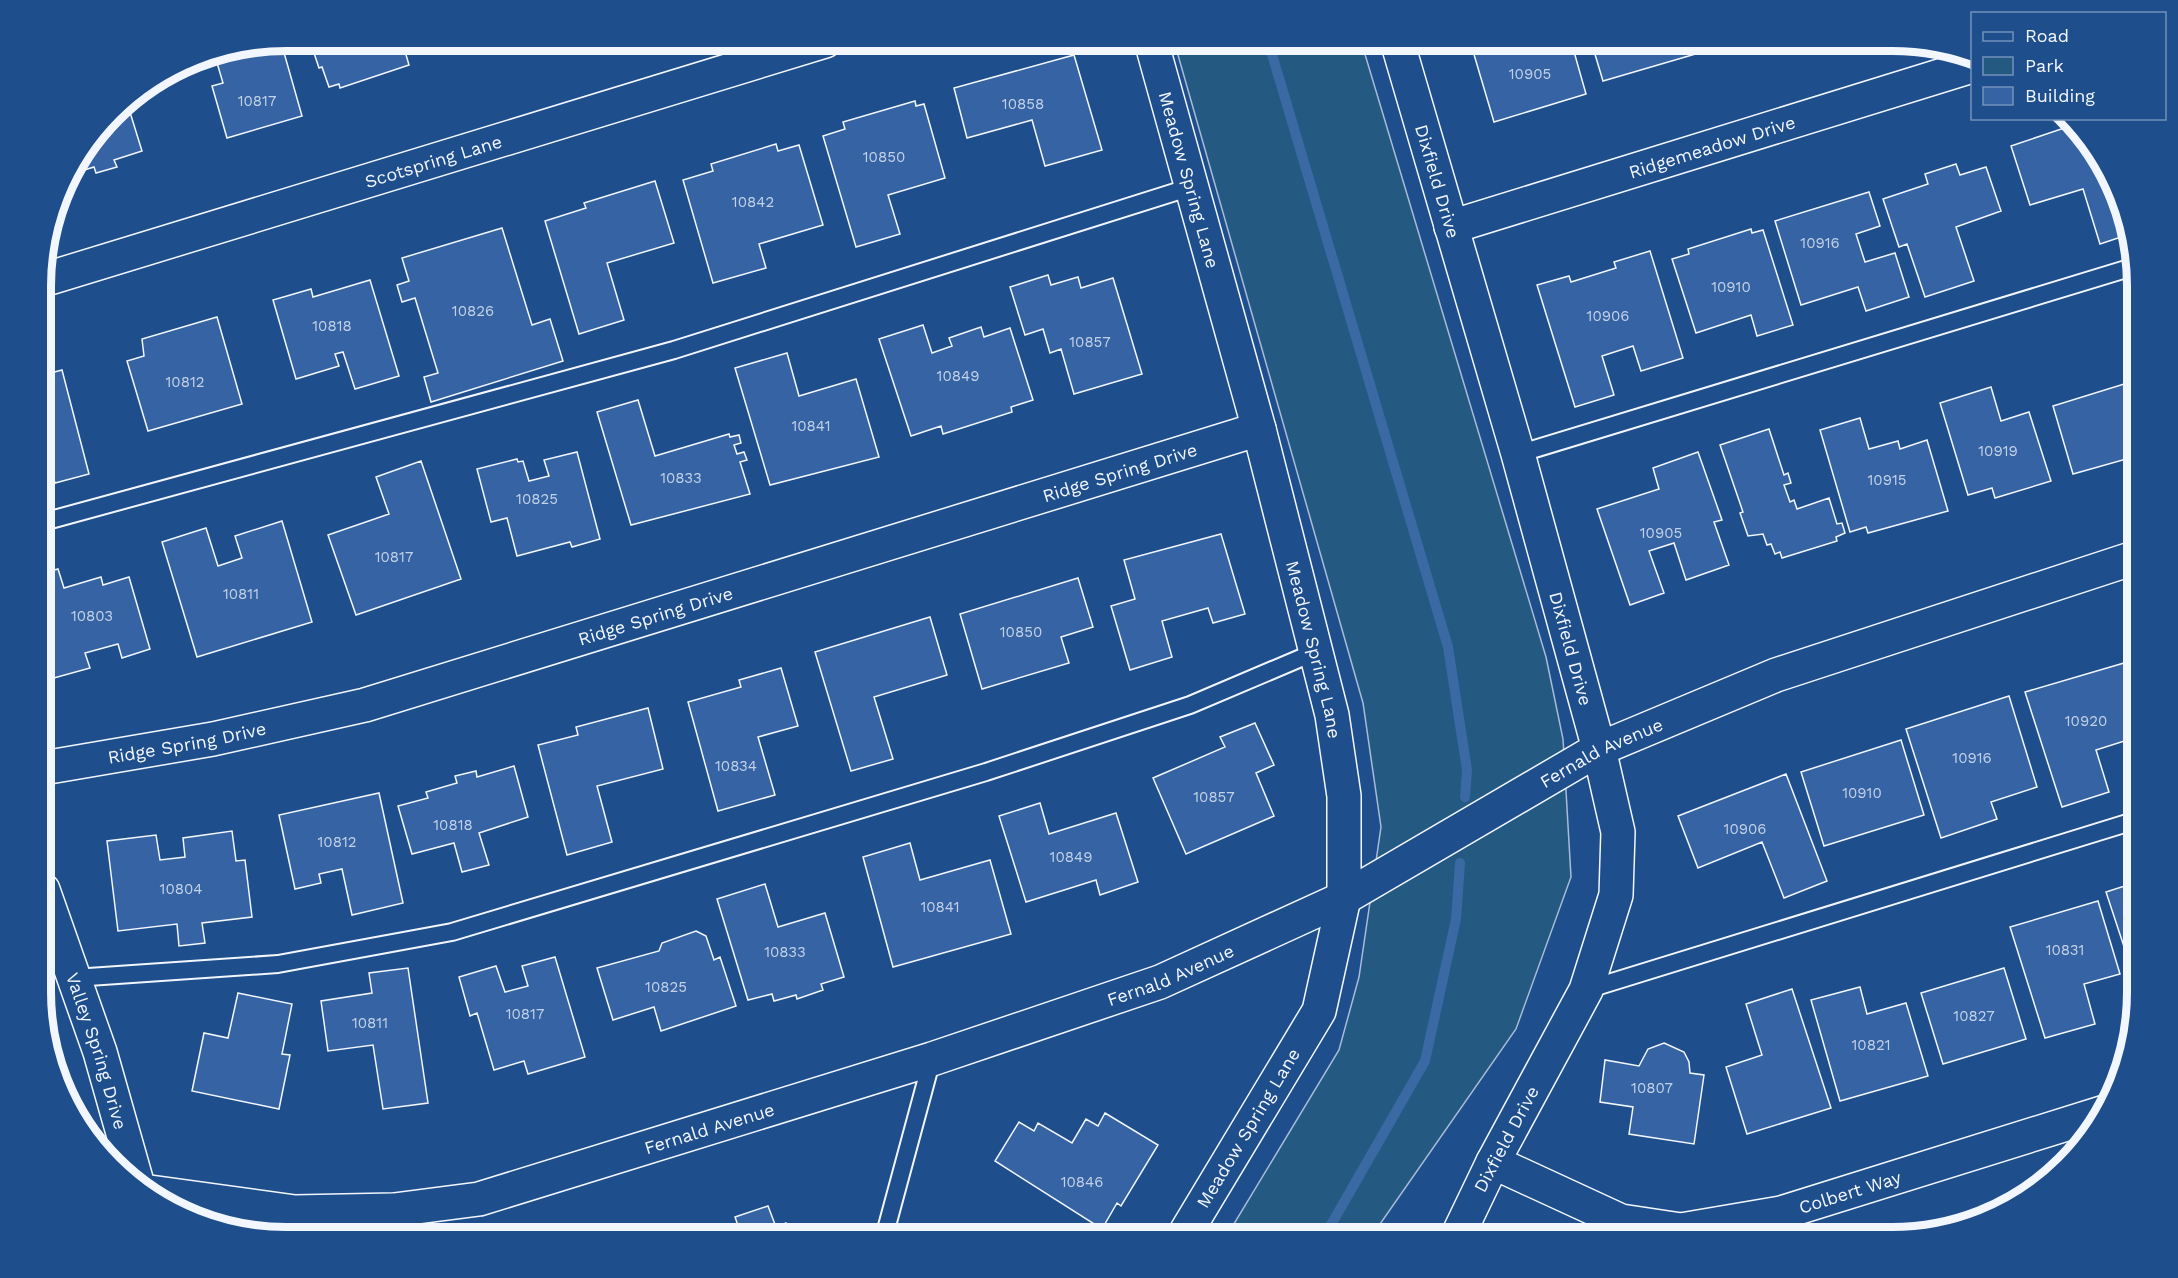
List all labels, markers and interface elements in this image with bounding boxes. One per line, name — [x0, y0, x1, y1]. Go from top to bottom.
legend — [1971, 12, 2166, 120]
text: Road — [2025, 25, 2069, 46]
text: Park — [2025, 55, 2064, 76]
house number: 10905 — [1509, 65, 1551, 83]
text: Building — [2025, 85, 2095, 106]
street label: Meadow Spring Lane — [1155, 89, 1224, 271]
house number: 10817 — [238, 92, 276, 110]
house number: 10858 — [1002, 95, 1044, 113]
street label: Ridgemeadow Drive — [1626, 111, 1798, 182]
street label: Dixfield Drive — [1411, 122, 1465, 240]
street label: Scotspring Lane — [362, 130, 504, 192]
house number: 10850 — [863, 148, 905, 166]
house number: 10842 — [732, 193, 774, 211]
house number: 10916 — [1800, 234, 1840, 252]
house number: 10910 — [1711, 278, 1751, 296]
house number: 10826 — [452, 302, 494, 320]
house number: 10906 — [1587, 307, 1629, 325]
house number: 10818 — [312, 317, 352, 335]
house number: 10857 — [1069, 333, 1111, 351]
house number: 10849 — [937, 367, 979, 385]
house number: 10812 — [165, 373, 205, 391]
house number: 10841 — [791, 417, 831, 435]
street label: Ridge Spring Drive — [1040, 438, 1200, 506]
house number: 10919 — [1978, 442, 2018, 460]
house number: 10833 — [660, 469, 702, 487]
house number: 10915 — [1867, 471, 1907, 489]
house number: 10825 — [516, 490, 558, 508]
house number: 10905 — [1640, 524, 1682, 542]
house number: 10817 — [375, 548, 413, 566]
street label: Meadow Spring Lane — [1282, 558, 1346, 740]
street label: Ridge Spring Drive — [575, 582, 735, 649]
house number: 10811 — [223, 585, 259, 603]
street label: Dixfield Drive — [1546, 589, 1597, 708]
house number: 10803 — [71, 607, 113, 625]
house number: 10850 — [1000, 623, 1042, 641]
house number: 10920 — [2065, 712, 2107, 730]
street label: Fernald Avenue — [1536, 713, 1666, 792]
street label: Ridge Spring Drive — [106, 717, 268, 767]
house number: 10916 — [1952, 749, 1992, 767]
house number: 10834 — [715, 757, 757, 775]
house number: 10910 — [1842, 784, 1882, 802]
house number: 10857 — [1193, 788, 1235, 806]
house number: 10818 — [433, 816, 473, 834]
house number: 10906 — [1724, 820, 1766, 838]
house number: 10812 — [317, 833, 357, 851]
house number: 10849 — [1050, 848, 1092, 866]
house number: 10804 — [160, 880, 202, 898]
house number: 10841 — [920, 898, 960, 916]
street label: Fernald Avenue — [1104, 939, 1237, 1010]
house number: 10831 — [2046, 941, 2084, 959]
house number: 10833 — [764, 943, 806, 961]
street label: Valley Spring Drive — [62, 970, 132, 1132]
house number: 10825 — [645, 978, 687, 996]
house number: 10817 — [506, 1005, 544, 1023]
house number: 10827 — [1953, 1007, 1995, 1025]
house number: 10811 — [352, 1014, 388, 1032]
house number: 10821 — [1851, 1036, 1891, 1054]
street label: Meadow Spring Lane — [1192, 1044, 1304, 1212]
house number: 10807 — [1631, 1079, 1673, 1097]
street label: Dixfield Drive — [1469, 1082, 1543, 1196]
street label: Fernald Avenue — [642, 1098, 777, 1158]
street label: Colbert Way — [1796, 1166, 1904, 1217]
house number: 10846 — [1061, 1173, 1103, 1191]

